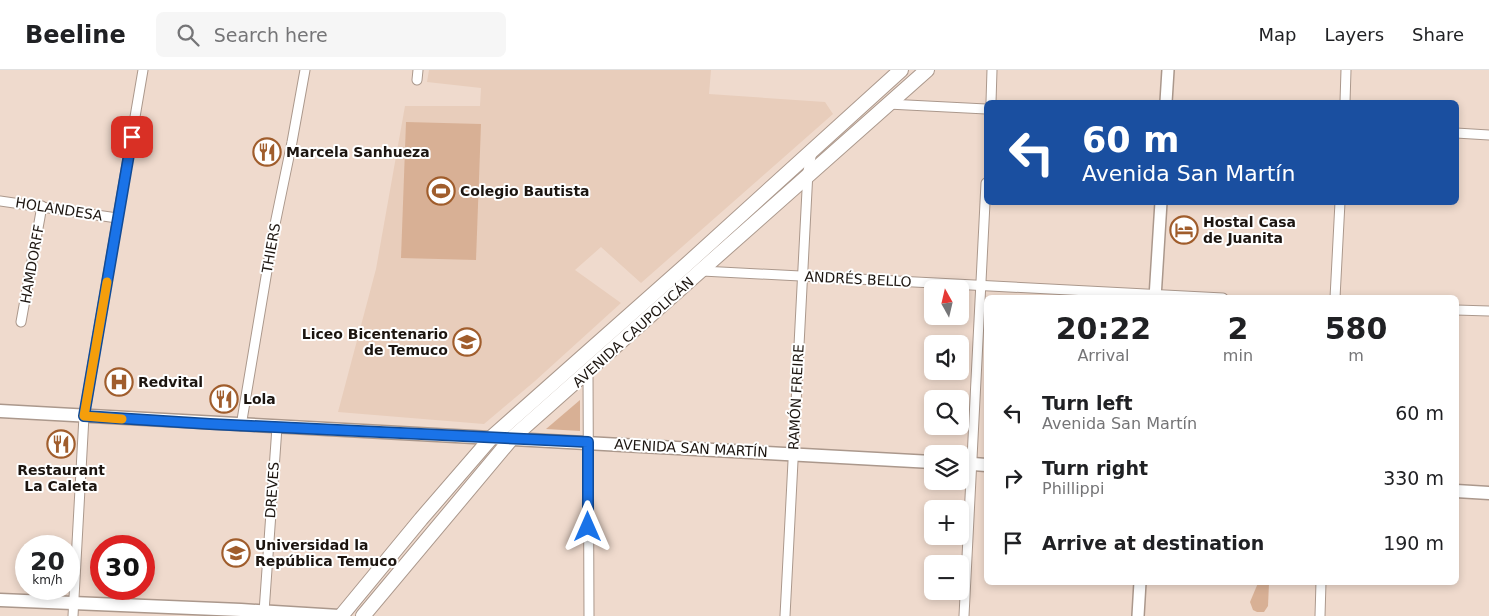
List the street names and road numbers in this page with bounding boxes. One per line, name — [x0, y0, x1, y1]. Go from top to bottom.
street label: HOLANDESA — [14, 194, 104, 224]
street label: THIERS — [259, 222, 283, 275]
street label: HAMDORFF — [17, 223, 47, 305]
street label: ANDRÉS BELLO — [804, 268, 912, 290]
street label: AVENIDA CAUPOLICÁN — [569, 273, 697, 391]
street label: RAMÓN FREIRE — [784, 344, 807, 450]
street label: AVENIDA SAN MARTÍN — [614, 436, 768, 460]
street label: DREVES — [262, 461, 282, 519]

